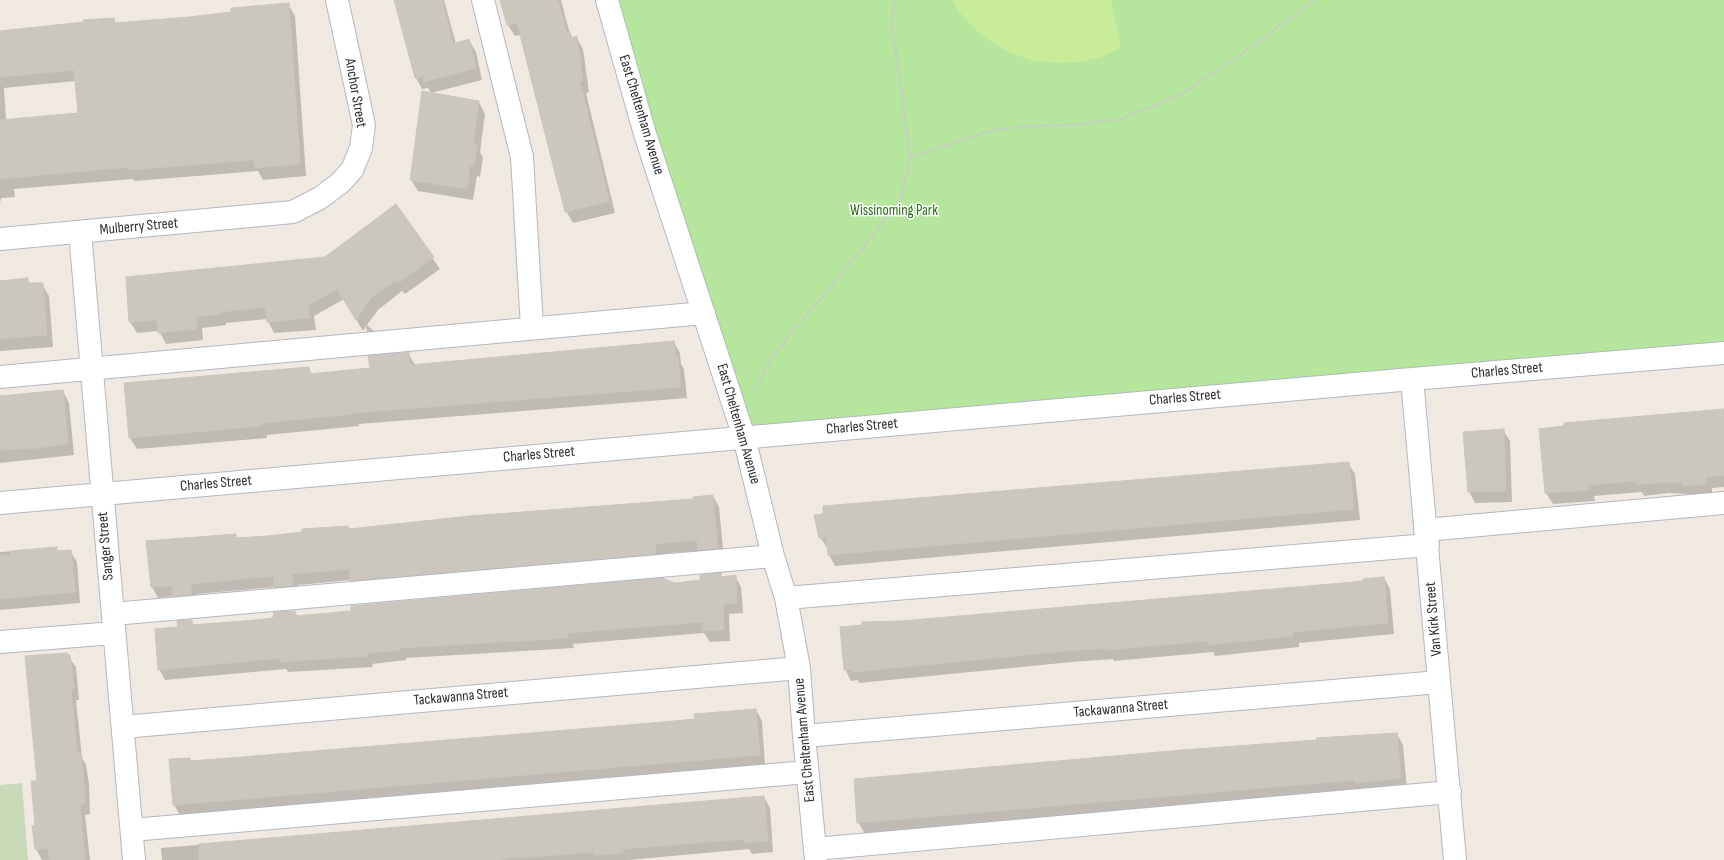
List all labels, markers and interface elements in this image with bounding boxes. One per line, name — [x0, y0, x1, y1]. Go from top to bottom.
street label: East Cheltenham Avenue — [614, 53, 668, 177]
street label: Anchor Street — [340, 57, 370, 129]
park label: Wissinoming Park — [850, 202, 938, 220]
street label: Mulberry Street — [99, 215, 179, 239]
street label: Charles Street — [1470, 359, 1544, 383]
street label: East Cheltenham Avenue — [712, 362, 764, 486]
street label: Charles Street — [1148, 386, 1222, 410]
street label: Charles Street — [825, 415, 899, 439]
street label: Charles Street — [502, 443, 576, 467]
street label: Charles Street — [179, 472, 253, 496]
street label: Sanger Street — [94, 511, 118, 581]
street label: Van Kirk Street — [1422, 581, 1446, 657]
street label: East Cheltenham Avenue — [791, 677, 819, 803]
street label: Tackawanna Street — [413, 684, 509, 710]
street label: Tackawanna Street — [1073, 696, 1169, 722]

